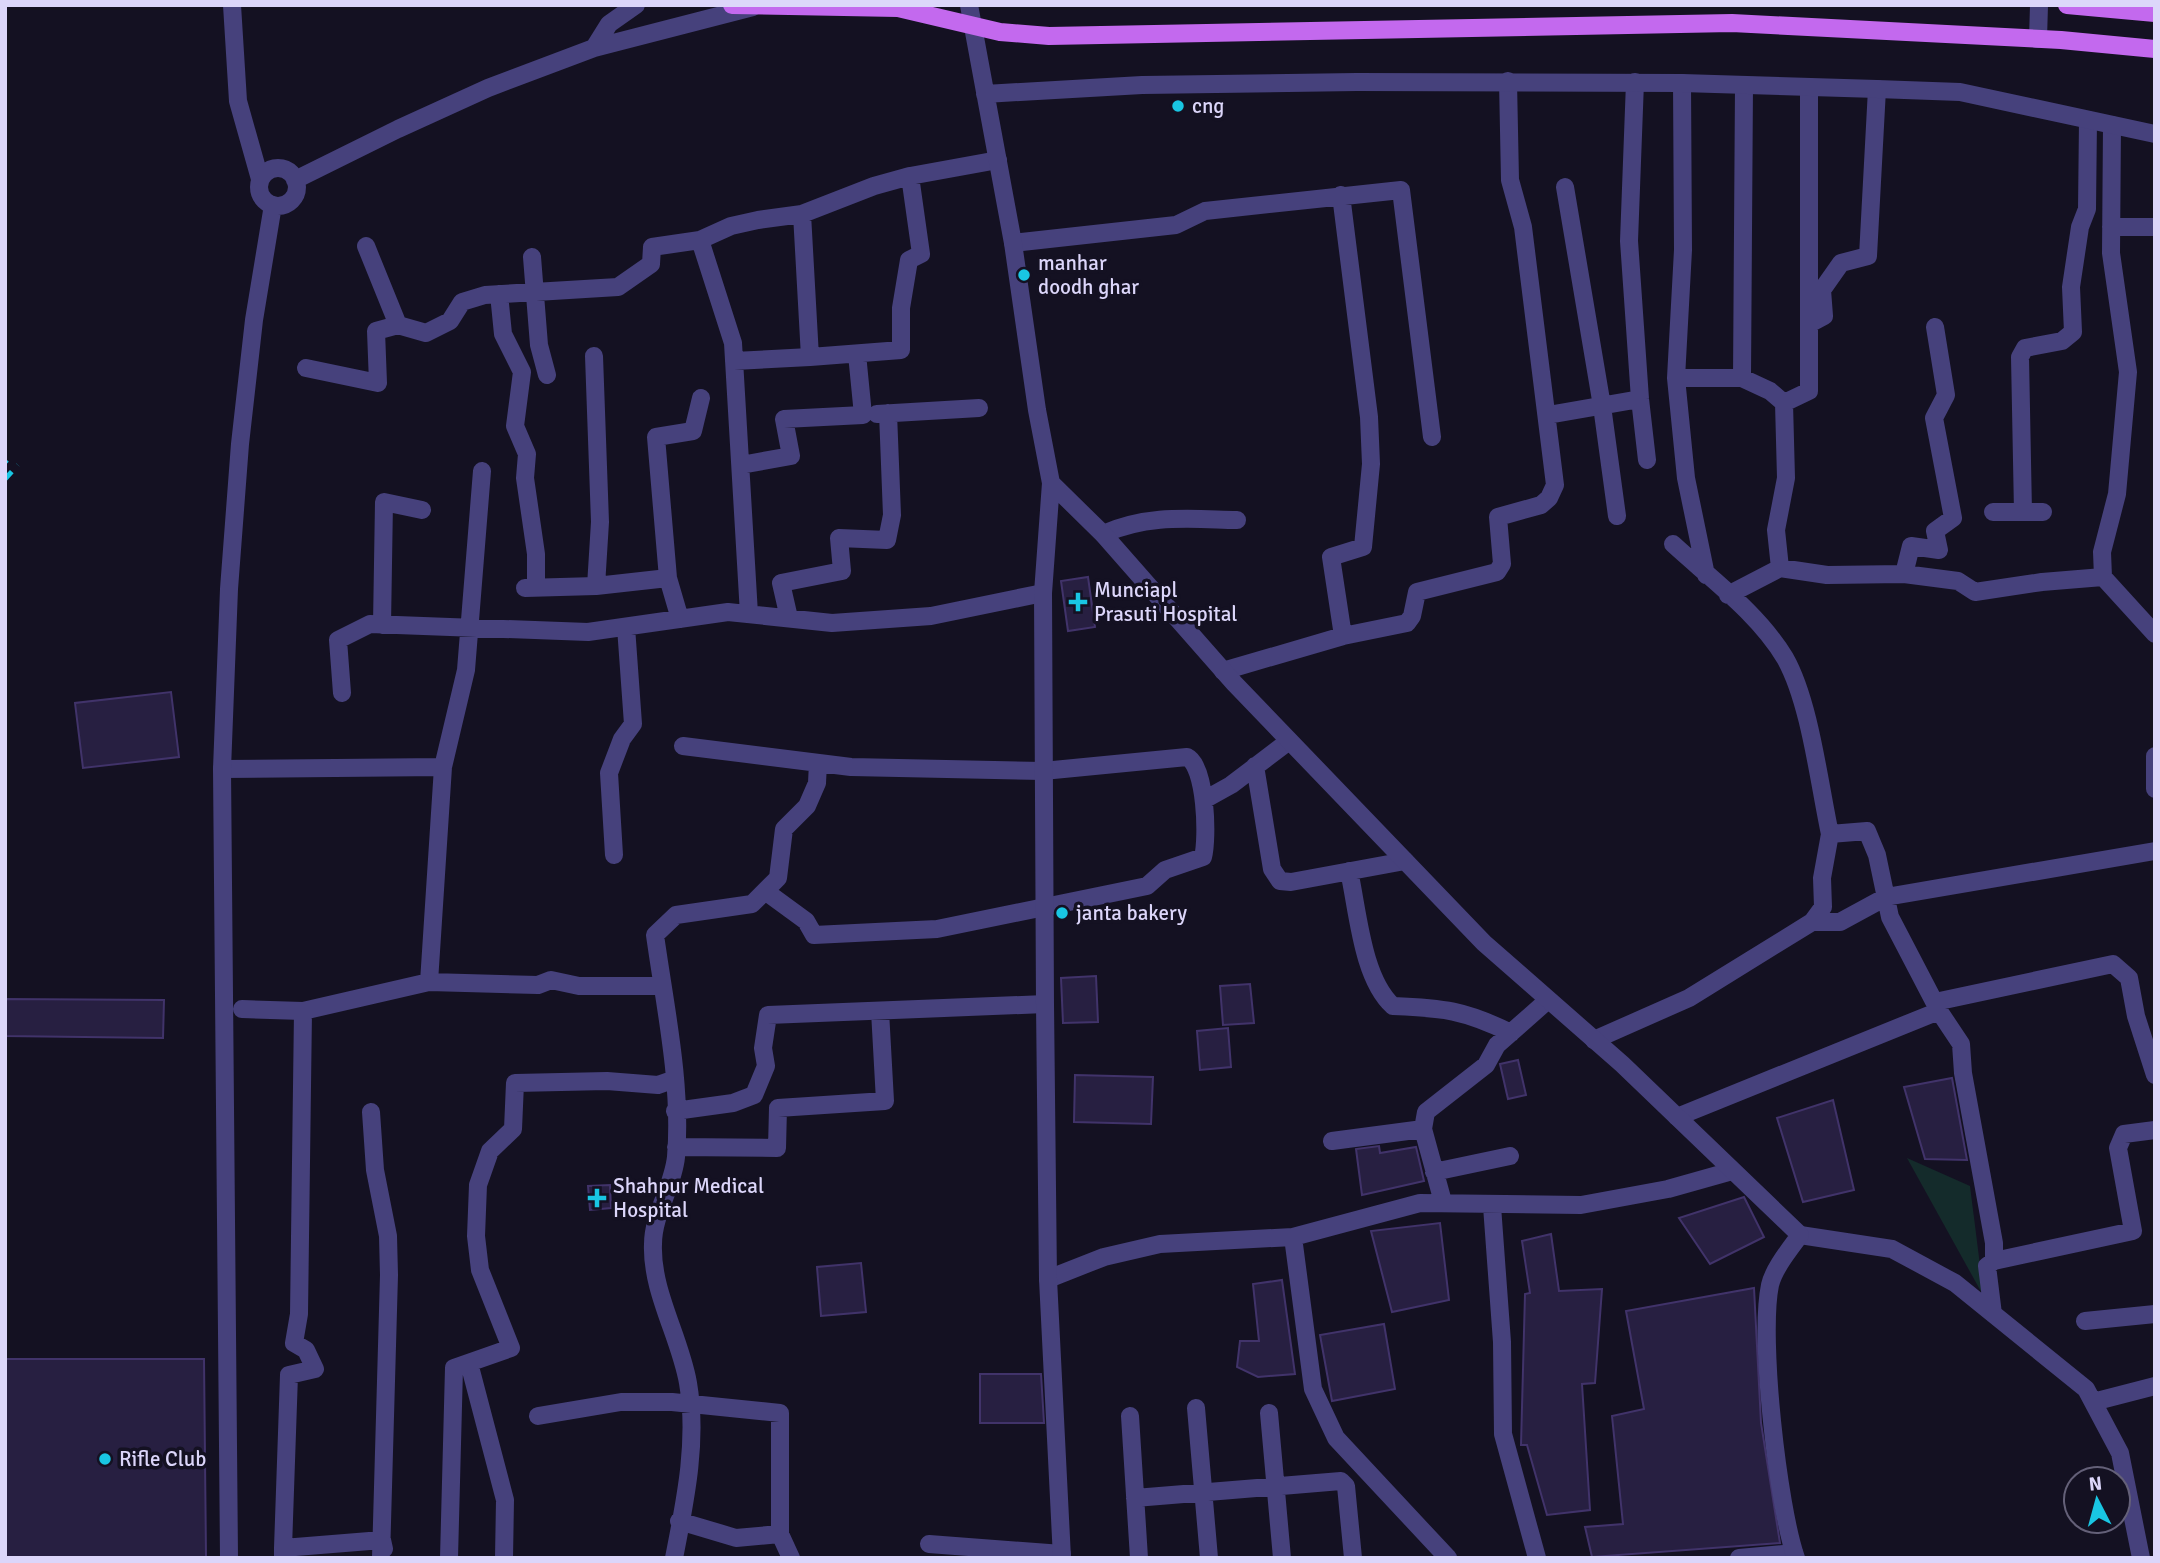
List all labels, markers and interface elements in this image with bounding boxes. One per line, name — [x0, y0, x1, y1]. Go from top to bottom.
place label: cng — [1192, 93, 1224, 119]
marker: cng — [1170, 98, 1186, 114]
place label: manhar doodh ghar — [1038, 250, 1139, 300]
marker: manhar doodh ghar — [1016, 267, 1032, 283]
place label: Munciapl Prasuti Hospital — [1094, 577, 1237, 627]
marker: Munciapl Prasuti Hospital — [1068, 592, 1088, 612]
place label: janta bakery — [1076, 900, 1187, 926]
marker: janta bakery — [1054, 905, 1070, 921]
place label: Shahpur Medical Hospital — [613, 1173, 764, 1223]
marker: Shahpur Medical Hospital — [587, 1188, 607, 1208]
place label: Rifle Club — [119, 1446, 206, 1472]
marker: Rifle Club — [97, 1451, 113, 1467]
north arrow — [2062, 1465, 2132, 1535]
text: N — [2088, 1471, 2103, 1497]

